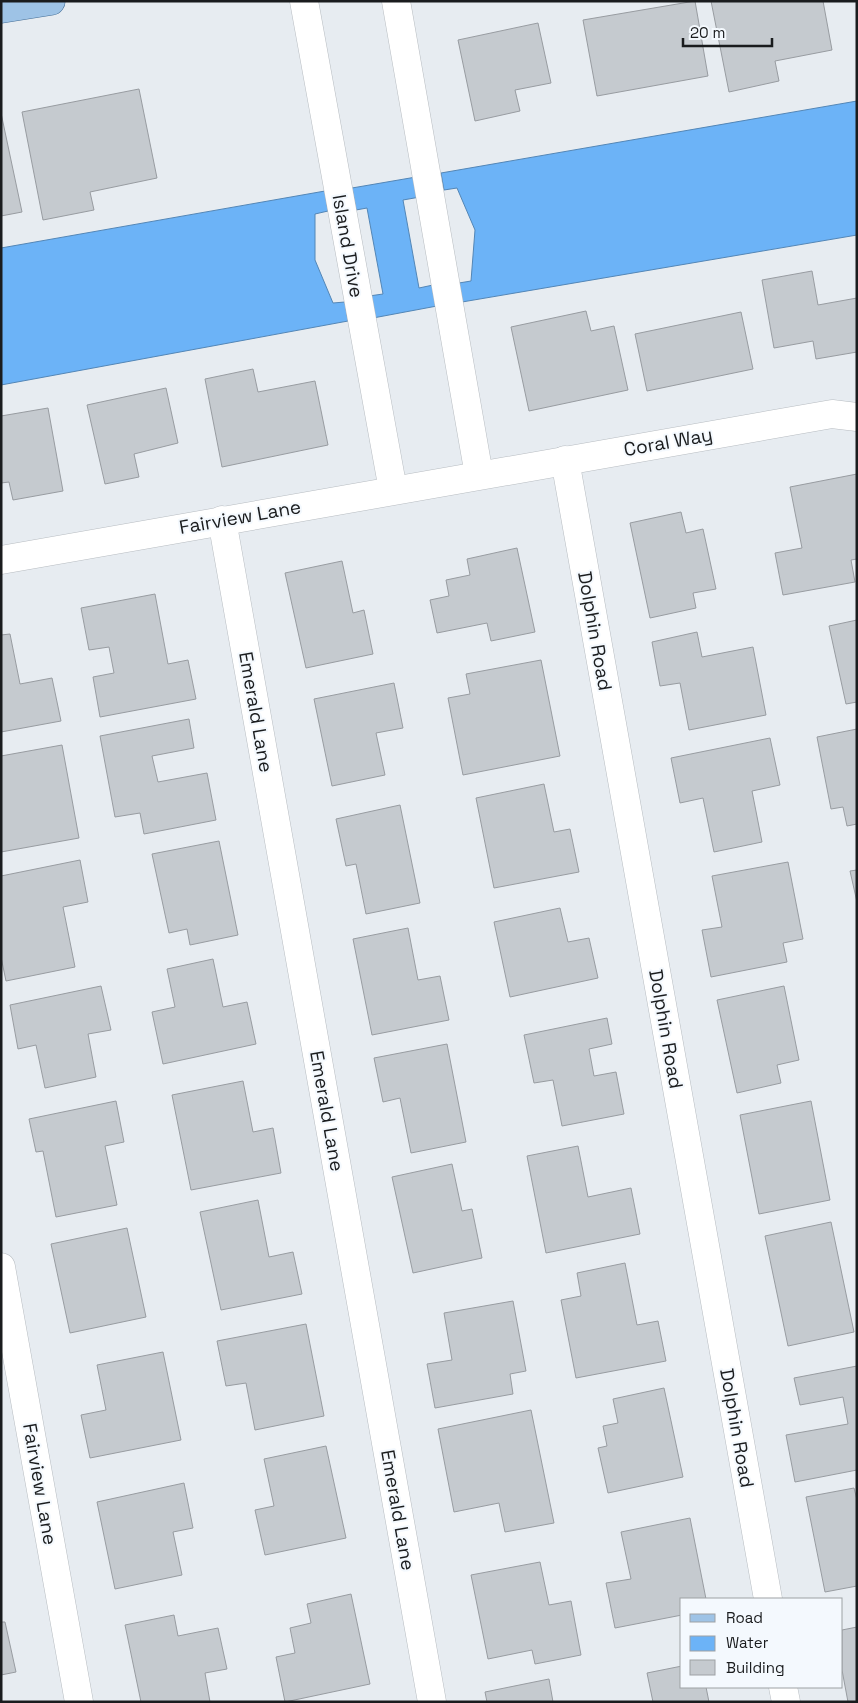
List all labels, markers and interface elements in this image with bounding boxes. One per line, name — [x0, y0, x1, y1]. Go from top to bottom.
scale bar — [683, 15, 772, 47]
text: 20 m — [690, 23, 725, 42]
street label: Island Drive — [327, 192, 369, 300]
street label: Coral Way — [622, 422, 714, 462]
street label: Fairview Lane — [177, 494, 303, 540]
street label: Dolphin Road — [572, 569, 618, 693]
street label: Emerald Lane — [233, 650, 279, 774]
street label: Dolphin Road — [643, 967, 689, 1091]
street label: Emerald Lane — [304, 1049, 350, 1173]
street label: Dolphin Road — [714, 1366, 760, 1490]
street label: Fairview Lane — [17, 1421, 63, 1547]
street label: Emerald Lane — [375, 1448, 421, 1572]
legend — [680, 1598, 843, 1688]
text: Road — [726, 1608, 763, 1627]
text: Water — [726, 1633, 769, 1652]
text: Building — [726, 1658, 785, 1677]

